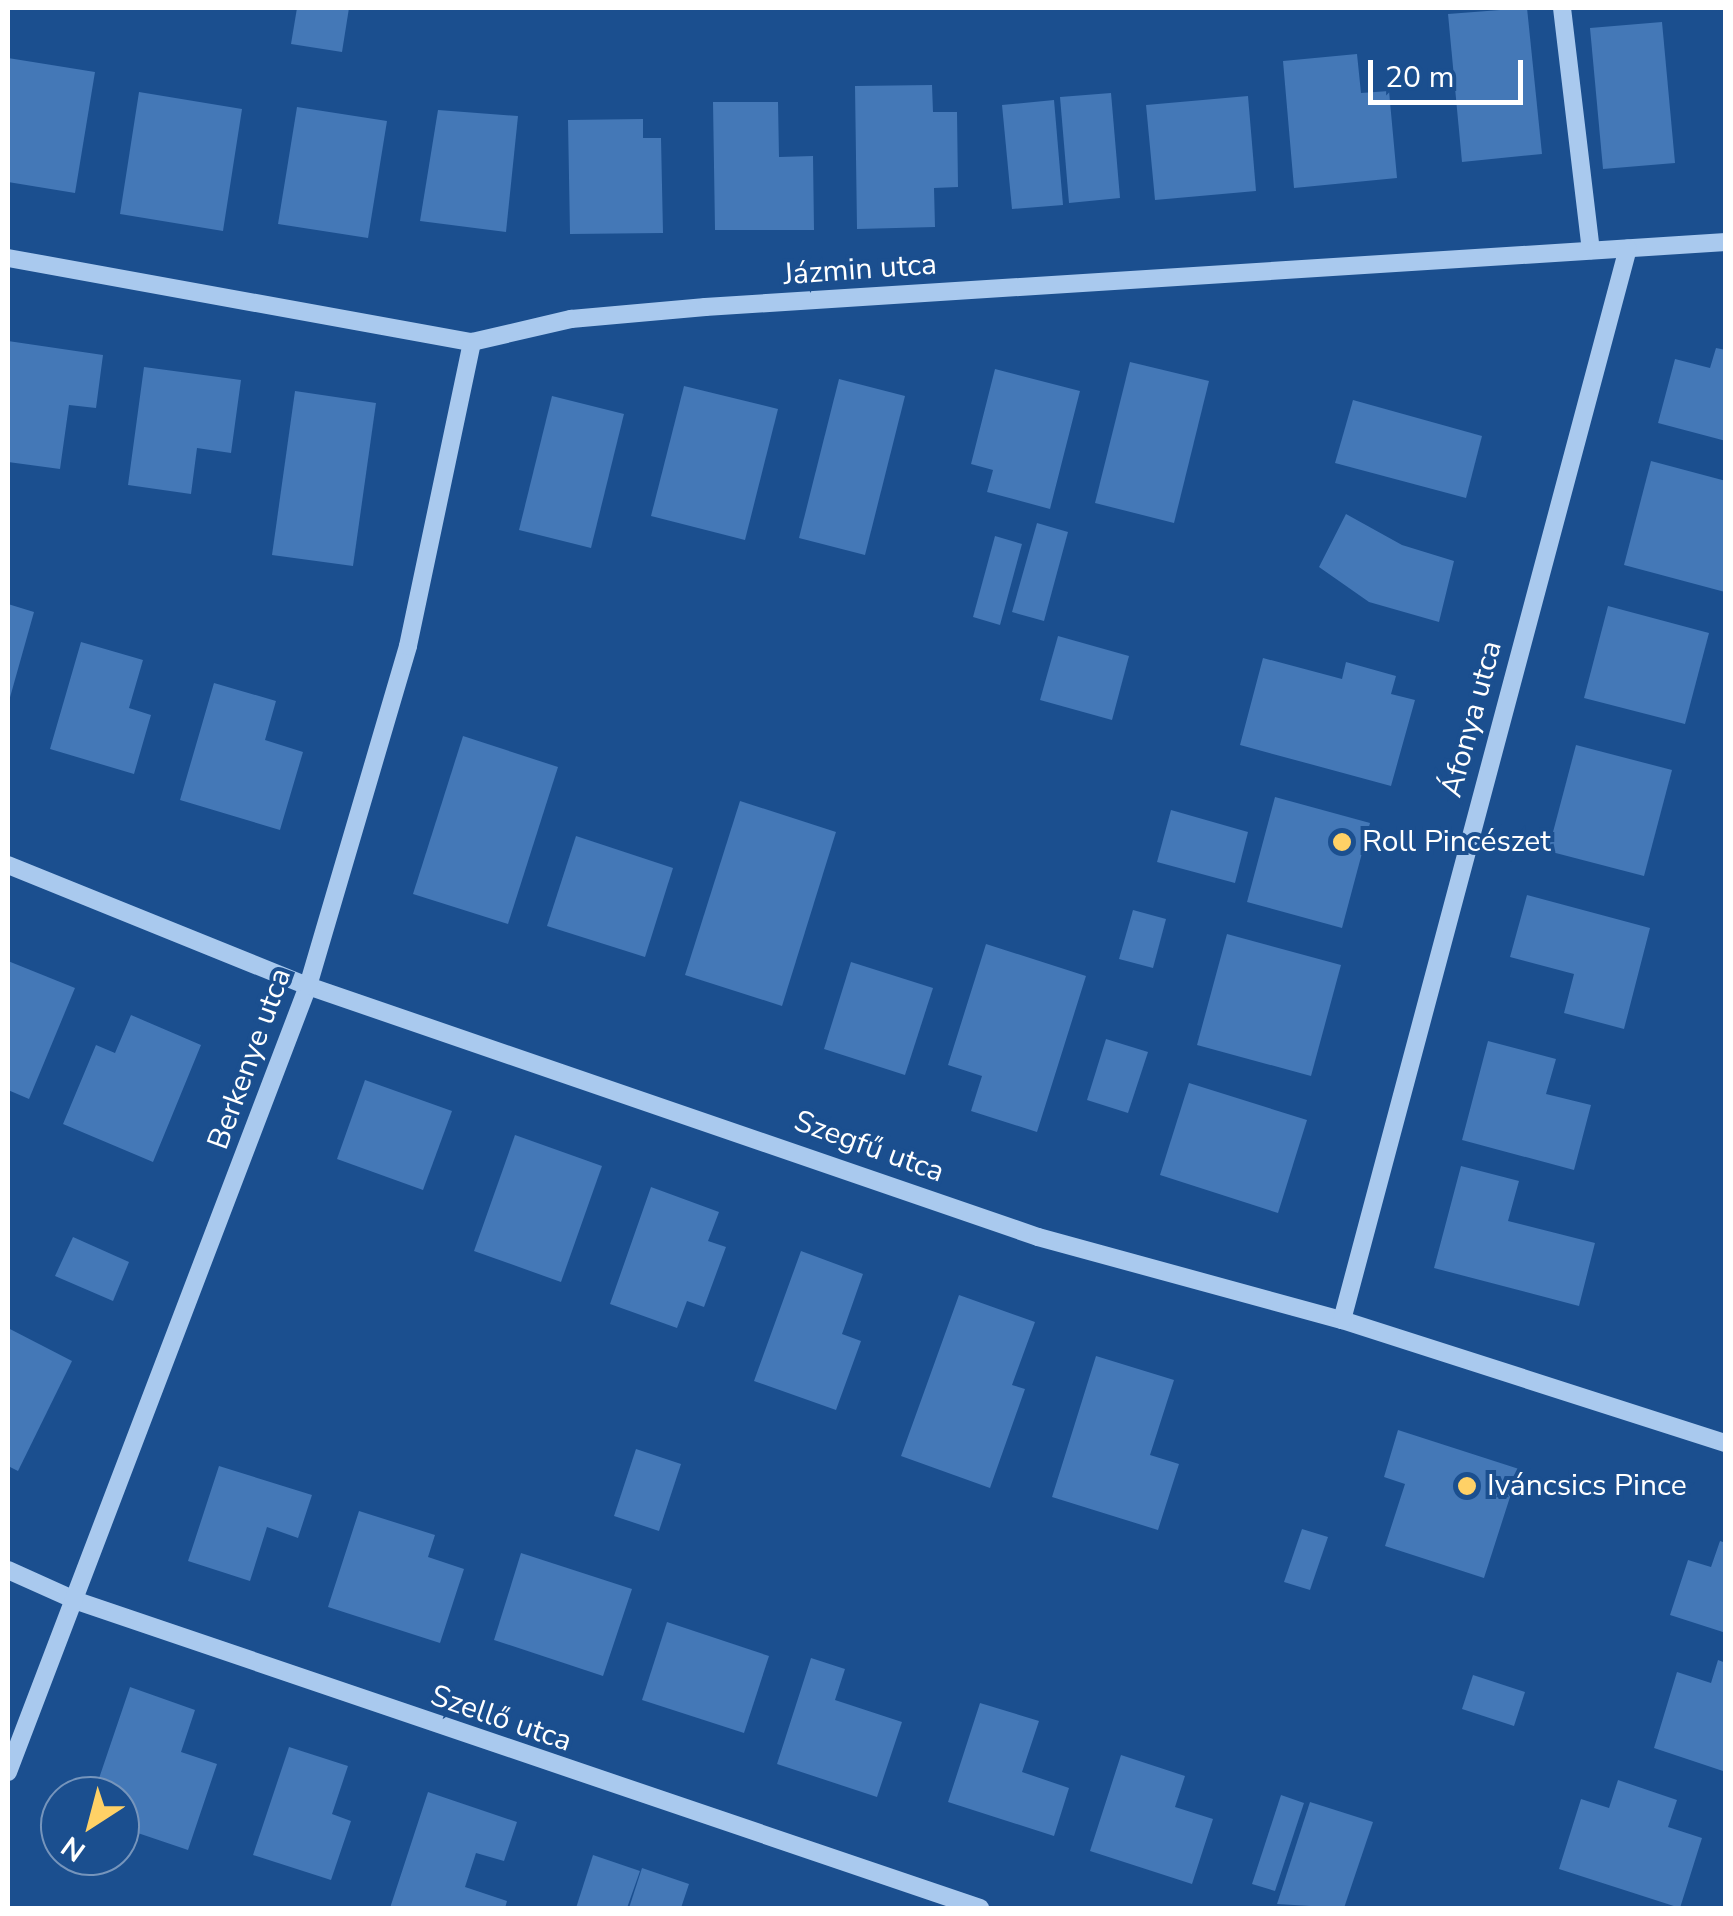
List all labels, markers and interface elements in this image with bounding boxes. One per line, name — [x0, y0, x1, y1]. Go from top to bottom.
scale bar — [1373, 40, 1528, 102]
text: 20 m — [1385, 57, 1454, 98]
street label: Jázmin utca — [782, 247, 938, 293]
street label: Áfonya utca — [1434, 637, 1510, 801]
place label: Roll Pincészet — [1362, 824, 1551, 860]
marker: Roll Pincészet — [1331, 831, 1353, 853]
street label: Berkenye utca — [201, 963, 299, 1155]
street label: Szegfű utca — [789, 1103, 949, 1191]
place label: Iváncsics Pince — [1487, 1468, 1687, 1504]
marker: Iváncsics Pince — [1456, 1475, 1478, 1497]
street label: Szellő utca — [426, 1678, 576, 1760]
north arrow — [40, 1776, 140, 1876]
text: N — [54, 1827, 93, 1870]

